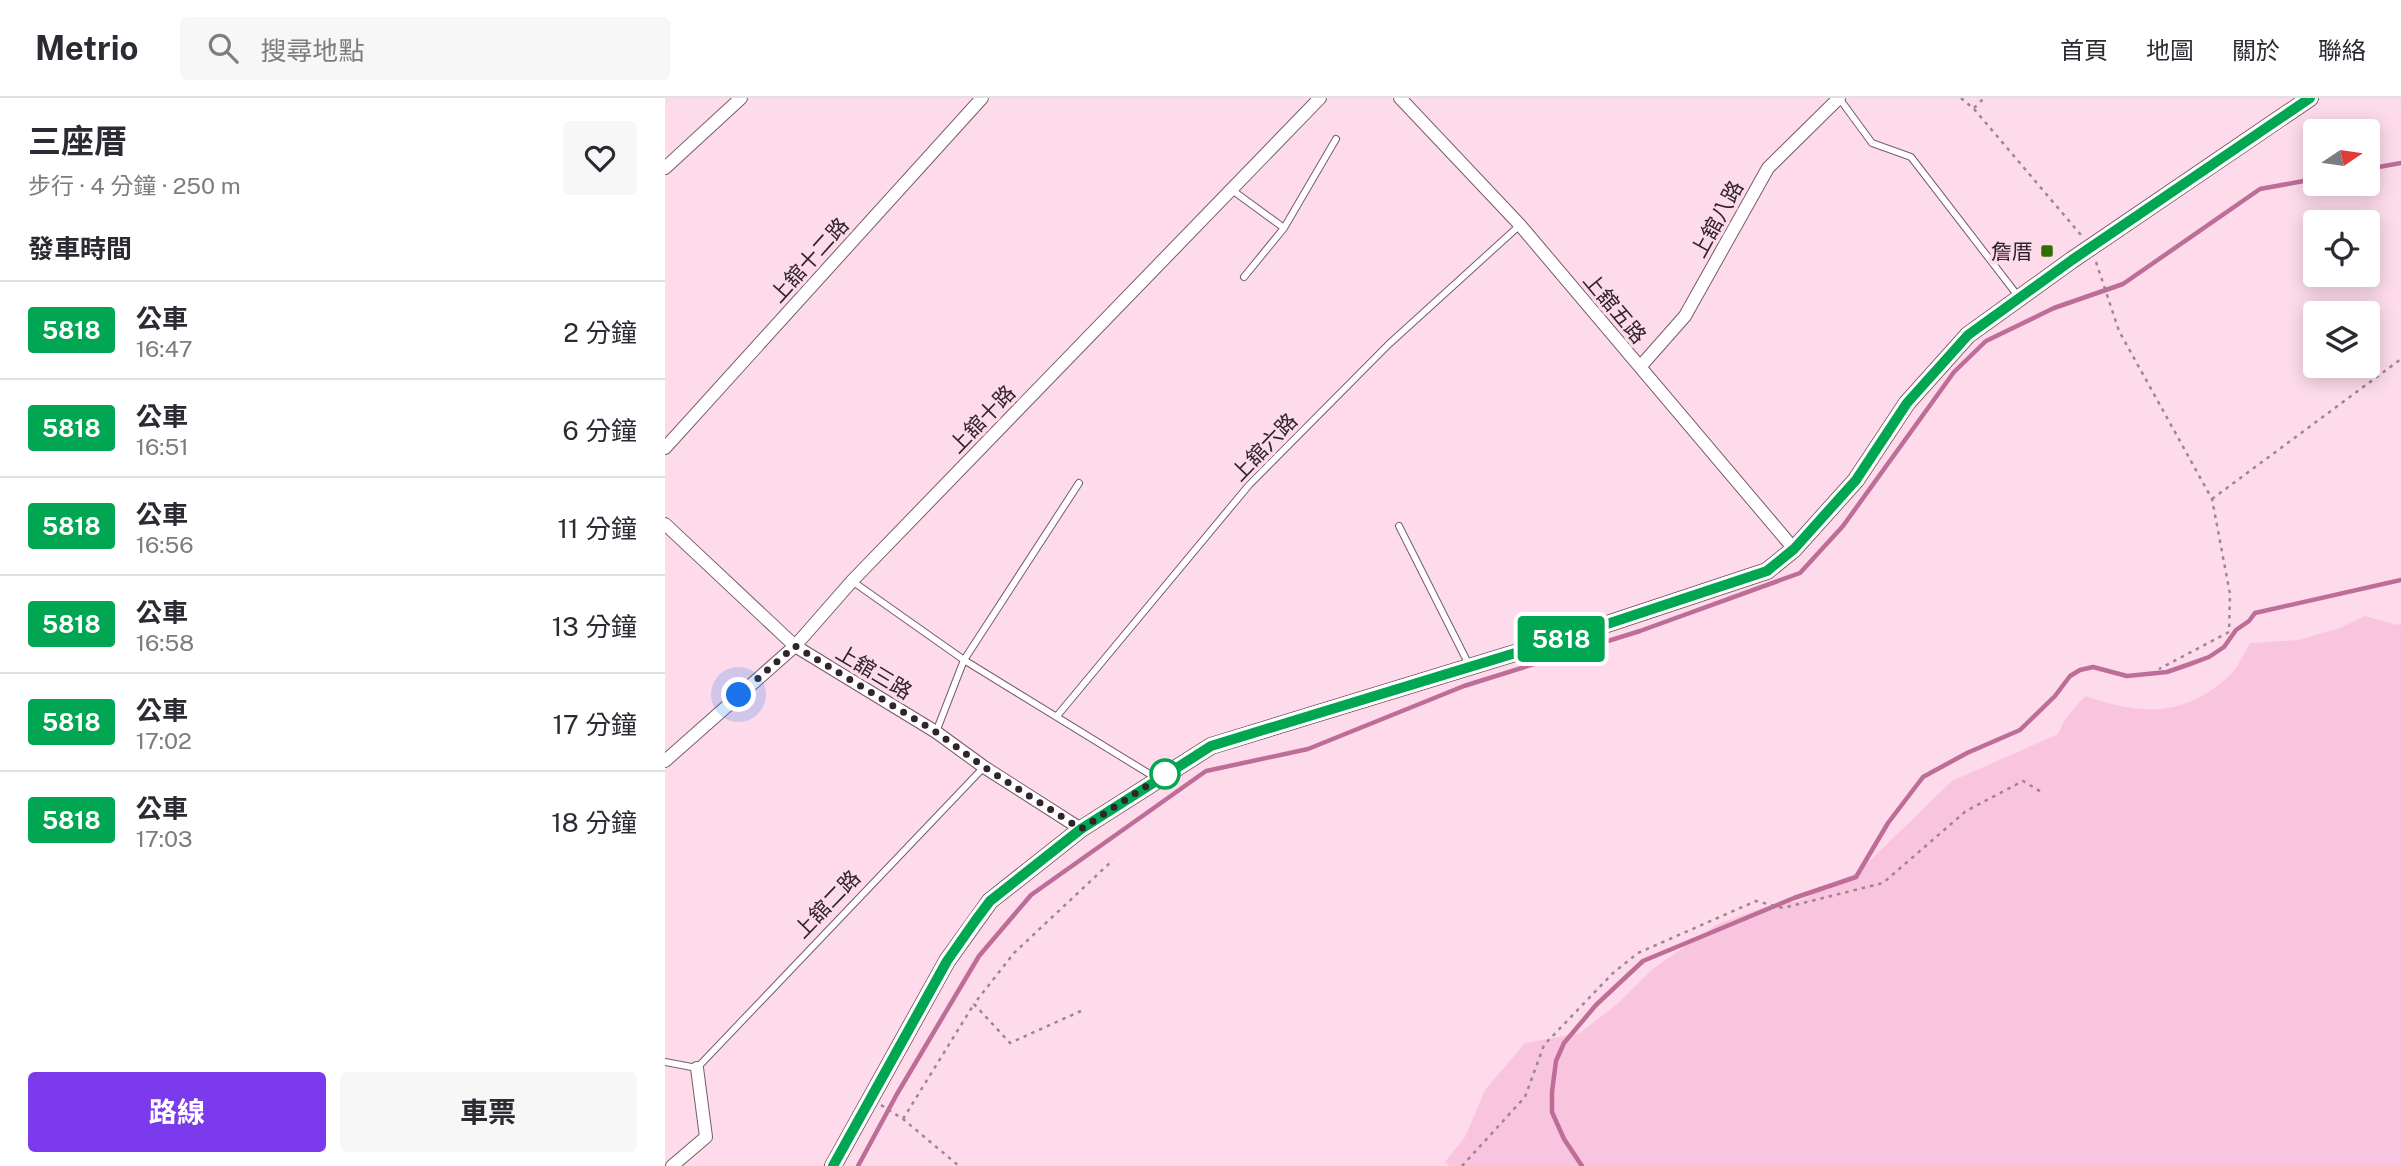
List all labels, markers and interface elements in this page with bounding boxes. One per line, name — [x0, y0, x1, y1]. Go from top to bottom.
search box — [180, 17, 670, 80]
text: Metrio — [35, 29, 138, 67]
icon: search — [204, 29, 242, 67]
text: 搜尋地點 — [260, 35, 364, 66]
text: 首頁 — [2060, 36, 2108, 64]
text: 地圖 — [2146, 36, 2194, 64]
text: 關於 — [2232, 36, 2280, 64]
text: 聯絡 — [2318, 36, 2366, 64]
north arrow — [2303, 119, 2380, 196]
map controls — [2303, 119, 2380, 378]
button: heart — [563, 121, 637, 195]
text: 三座厝 — [28, 122, 127, 160]
text: 步行 · 4 分鐘 · 250 m — [28, 172, 241, 199]
street label: 上舘八路 — [1686, 176, 1748, 262]
button: locate — [2303, 210, 2380, 287]
street label: 上舘十二路 — [765, 213, 853, 307]
text: 發車時間 — [28, 233, 132, 264]
place label: 詹厝 — [1991, 239, 2033, 264]
marker: 詹厝 — [2039, 243, 2055, 259]
street label: 上舘五路 — [1578, 268, 1652, 348]
button: layers — [2303, 301, 2380, 378]
text: 公車 — [136, 303, 188, 334]
text: 5818 — [42, 316, 101, 344]
text: 2 分鐘 — [563, 317, 637, 348]
text: 16:47 — [136, 335, 193, 362]
street label: 上舘十路 — [944, 380, 1020, 458]
text: 公車 — [136, 401, 188, 432]
street label: 上舘六路 — [1226, 408, 1302, 486]
text: 5818 — [42, 414, 101, 442]
text: 6 分鐘 — [562, 415, 637, 446]
text: 16:51 — [136, 433, 189, 460]
text: 公車 — [136, 499, 188, 530]
text: 5818 — [42, 512, 101, 540]
text: 11 分鐘 — [558, 513, 637, 544]
text: 16:56 — [136, 531, 194, 558]
text: 公車 — [136, 597, 188, 628]
text: 5818 — [42, 610, 101, 638]
text: 13 分鐘 — [552, 611, 637, 642]
line badge: 5818 — [1512, 616, 1610, 662]
text: 5818 — [1532, 625, 1590, 653]
text: 16:58 — [136, 629, 194, 656]
street label: 上舘三路 — [832, 640, 916, 704]
your location — [721, 677, 756, 712]
text: 公車 — [136, 695, 188, 726]
text: 5818 — [42, 708, 101, 736]
text: 17 分鐘 — [552, 709, 637, 740]
text: 17:02 — [136, 727, 192, 754]
unlabelled marker — [1150, 759, 1180, 789]
text: 公車 — [136, 793, 188, 824]
text: 5818 — [42, 806, 101, 834]
text: 18 分鐘 — [551, 807, 637, 838]
text: 17:03 — [136, 825, 192, 852]
street label: 上舘二路 — [789, 865, 865, 943]
button: 路線 — [28, 1072, 326, 1152]
button: 車票 — [340, 1072, 637, 1152]

